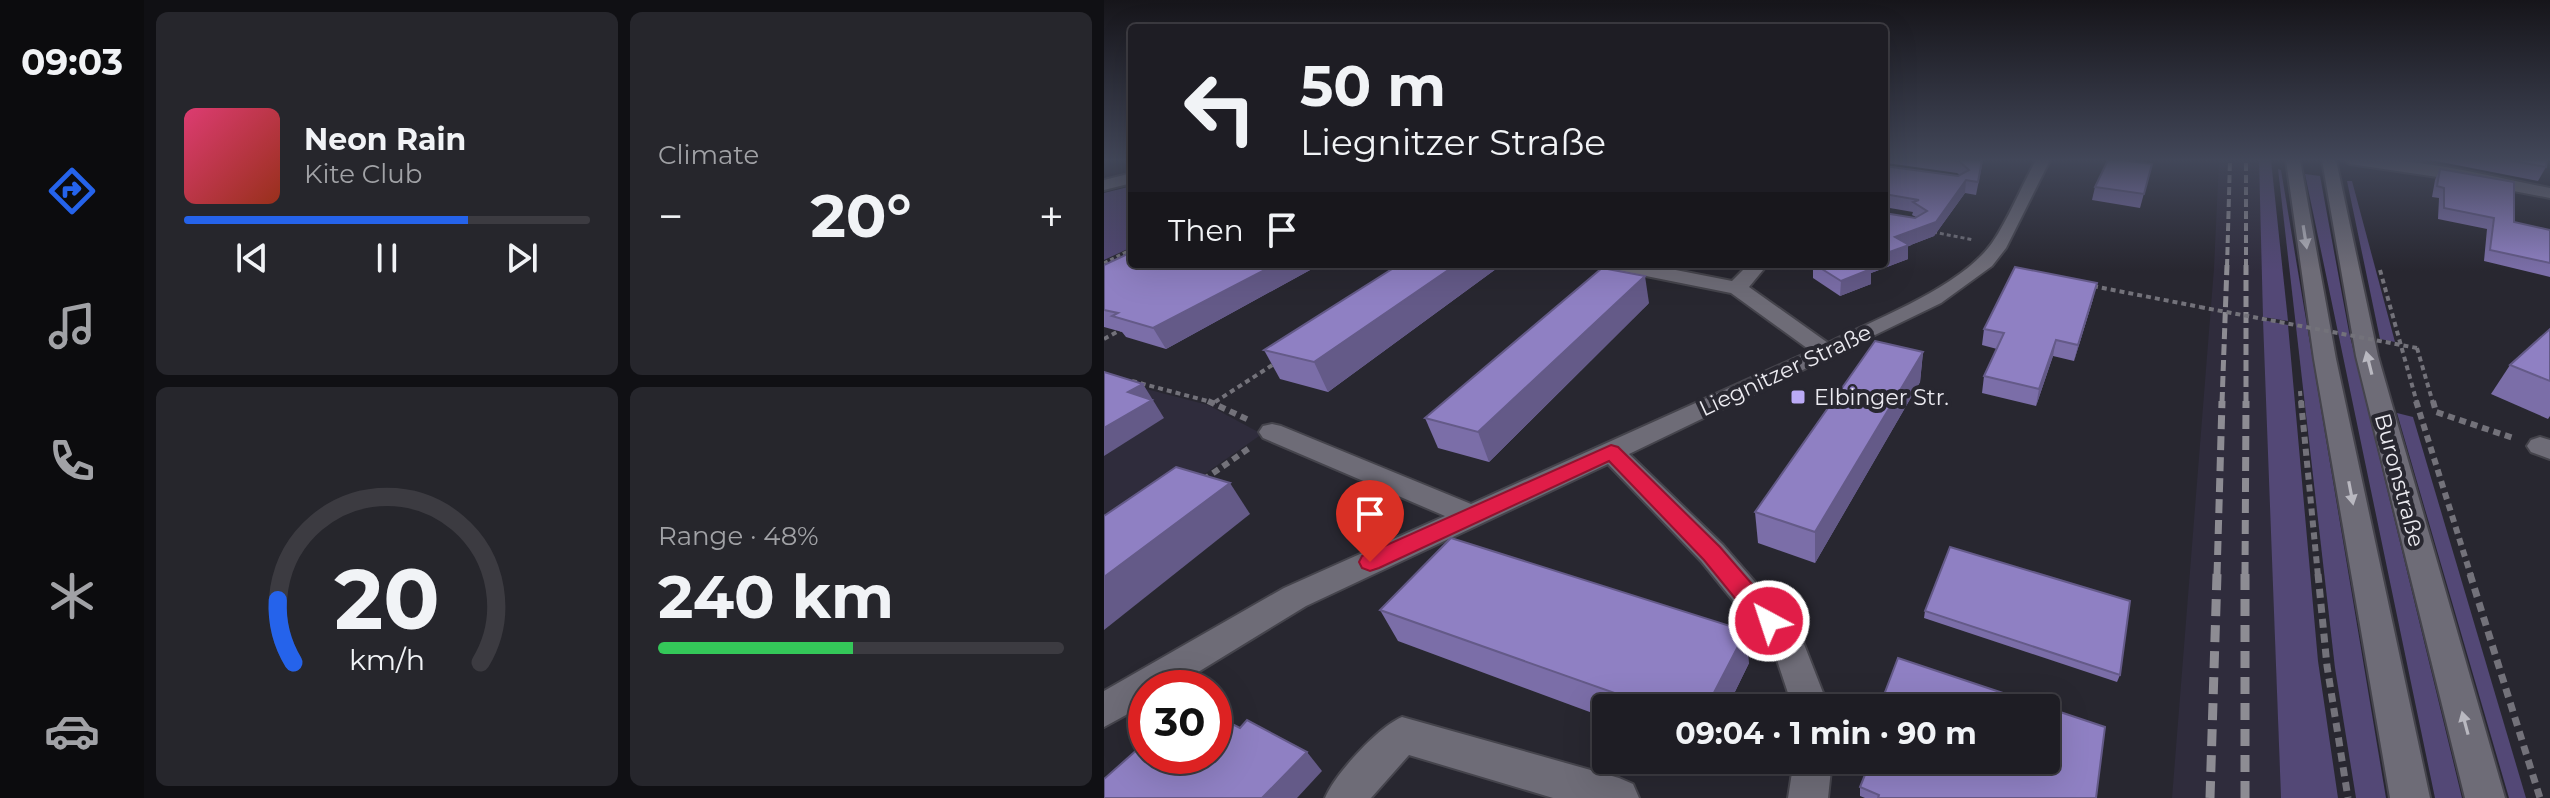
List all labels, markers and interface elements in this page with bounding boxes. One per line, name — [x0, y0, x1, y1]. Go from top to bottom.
text: 09:03 — [21, 40, 123, 84]
text: 50 m — [1300, 52, 1446, 120]
icon: left — [1168, 56, 1272, 160]
text: Liegnitzer Straße — [1300, 120, 1606, 164]
text: Neon Rain — [304, 121, 466, 158]
text: Climate — [658, 139, 759, 171]
text: Kite Club — [304, 158, 422, 190]
icon: directions — [44, 163, 100, 219]
text: 20° — [810, 179, 912, 252]
text: − — [658, 189, 683, 243]
text: + — [1039, 189, 1064, 243]
icon: arrive — [1260, 208, 1304, 252]
text: Then — [1168, 212, 1244, 249]
one-way arrow — [2300, 224, 2312, 249]
icon: previous — [230, 236, 274, 280]
icon: pause — [365, 236, 409, 280]
icon: next — [500, 236, 544, 280]
icon: music — [44, 298, 100, 354]
street label: Liegnitzer Straße — [1695, 319, 1876, 422]
one-way arrow — [2362, 351, 2375, 376]
place label: Elbinger Str. — [1814, 384, 1949, 411]
marker: Elbinger Str. — [1789, 388, 1807, 406]
street label: Buronstraße — [2369, 410, 2430, 550]
icon: phone — [44, 433, 100, 489]
pin — [1336, 480, 1404, 562]
one-way arrow — [2345, 480, 2357, 505]
icon: arrive — [1348, 492, 1392, 536]
text: Range · 48% — [658, 520, 819, 552]
text: 20 — [334, 547, 440, 649]
text: 240 km — [658, 560, 894, 633]
icon: climate — [44, 568, 100, 624]
position arrow — [1727, 579, 1811, 663]
text: km/h — [349, 642, 425, 677]
speed limit sign: 30 — [1128, 670, 1232, 774]
icon: car — [44, 703, 100, 759]
one-way arrow — [2458, 710, 2470, 735]
text: 09:04 · 1 min · 90 m — [1675, 715, 1977, 752]

